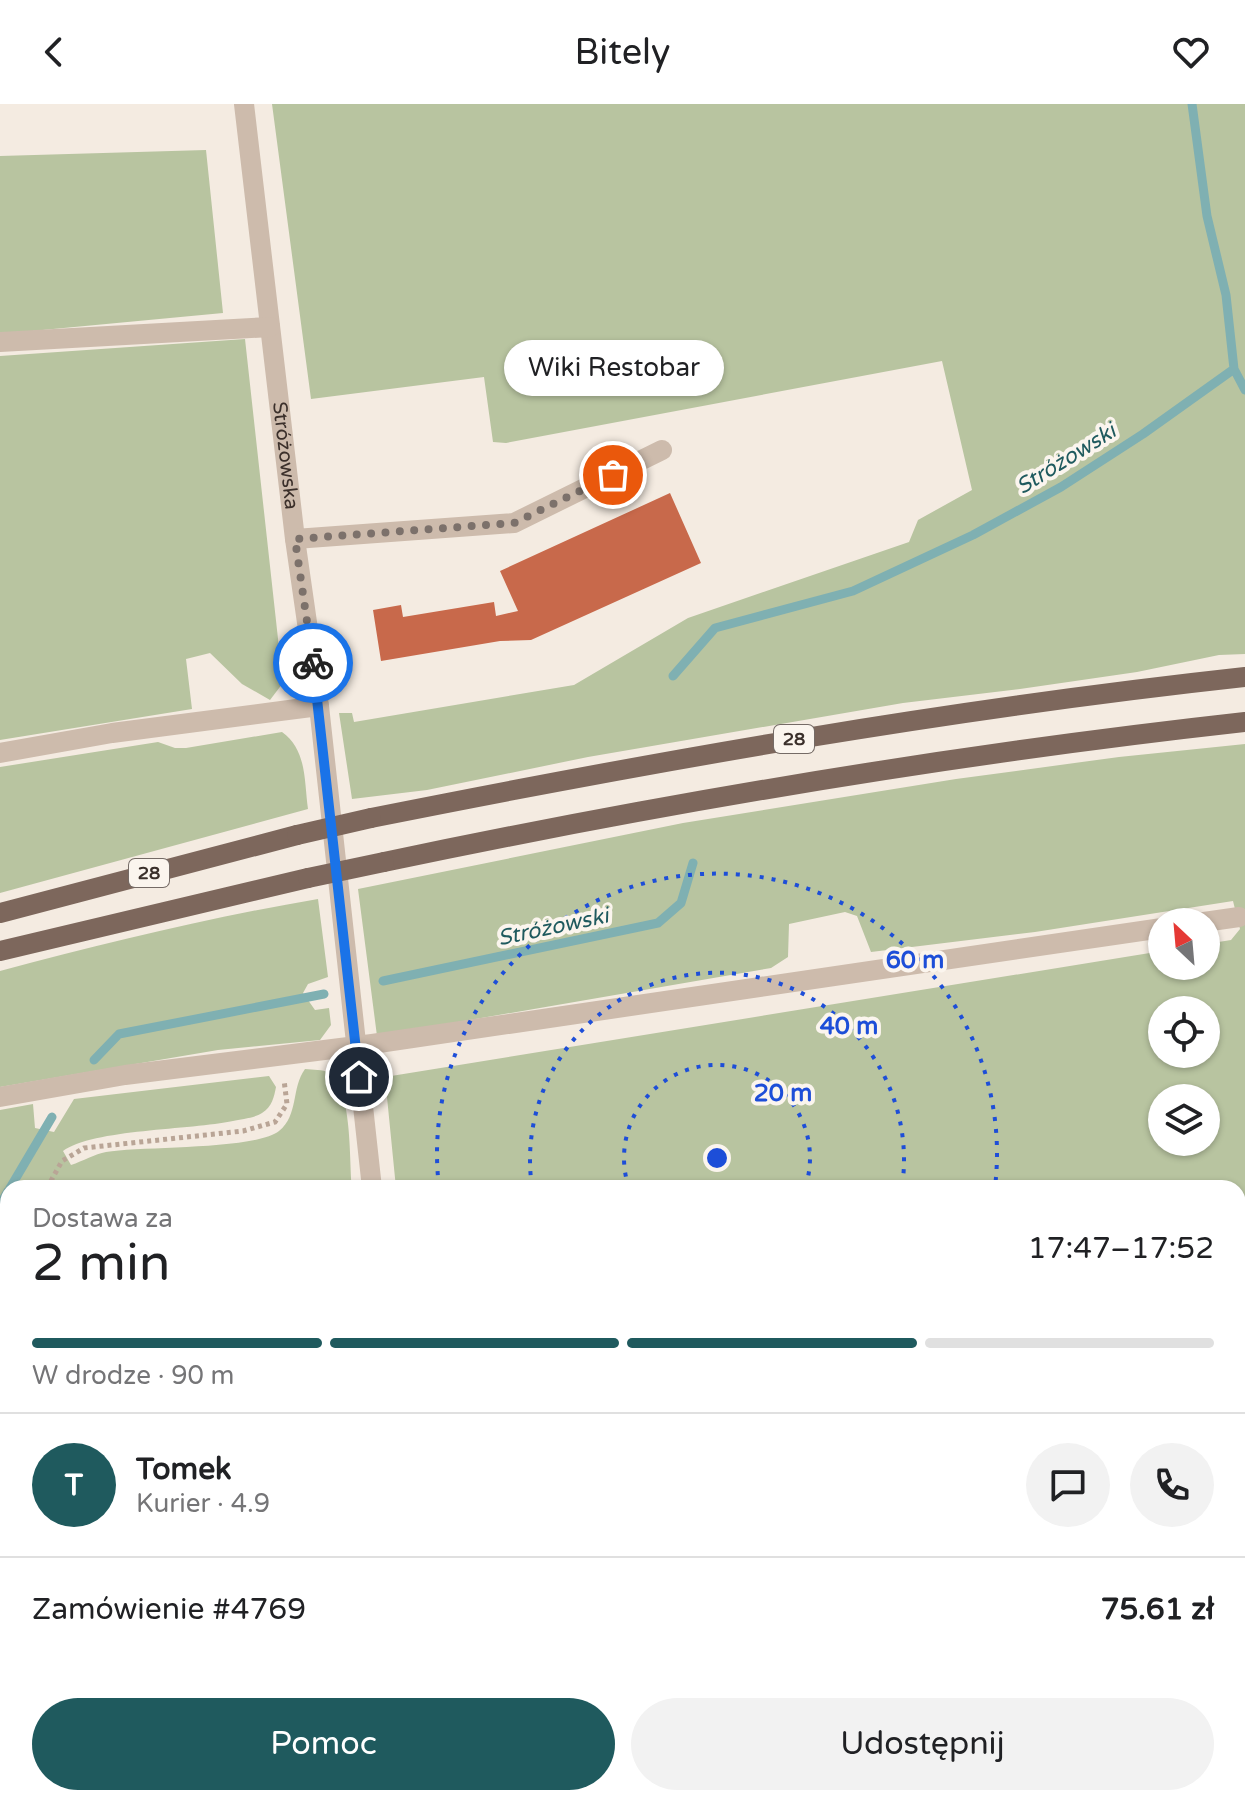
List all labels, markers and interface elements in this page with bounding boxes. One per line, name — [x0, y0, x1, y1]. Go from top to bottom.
icon: back — [32, 30, 76, 74]
icon: heart — [1169, 30, 1213, 74]
text: Bitely — [575, 31, 670, 74]
callout: Wiki Restobar — [503, 339, 723, 395]
text: Wiki Restobar — [528, 352, 700, 383]
street label: Stróżowska — [267, 400, 303, 511]
water label: Stróżowski — [1011, 417, 1123, 500]
pin — [579, 441, 647, 509]
icon: bag — [591, 453, 635, 497]
courier — [273, 623, 353, 703]
icon: bike — [291, 641, 335, 685]
road number: 28 — [774, 725, 814, 753]
road number: 28 — [129, 859, 169, 887]
water label: Stróżowski — [495, 902, 613, 951]
north arrow — [1148, 908, 1220, 980]
map controls — [1148, 908, 1220, 1156]
text: 60 m — [886, 946, 944, 975]
button: locate — [1148, 996, 1220, 1068]
text: 40 m — [820, 1012, 878, 1041]
pin — [325, 1043, 393, 1111]
icon: home — [337, 1055, 381, 1099]
text: 20 m — [754, 1079, 812, 1108]
button: layers — [1148, 1084, 1220, 1156]
centre of rings — [703, 1144, 731, 1172]
text: Dostawa za — [32, 1203, 173, 1234]
text: 17:47–17:52 — [1028, 1230, 1214, 1267]
text: 2 min — [32, 1232, 171, 1295]
text: W drodze · 90 m — [32, 1360, 234, 1391]
button: chat — [1026, 1443, 1110, 1527]
button: phone — [1130, 1443, 1214, 1527]
text: Tomek — [136, 1451, 231, 1488]
text: T — [65, 1467, 83, 1504]
text: Kurier · 4.9 — [136, 1488, 270, 1519]
text: Zamówienie #4769 — [32, 1591, 306, 1628]
text: 75.61 zł — [1101, 1591, 1214, 1628]
button: Pomoc — [32, 1698, 615, 1790]
button: Udostępnij — [631, 1698, 1214, 1790]

